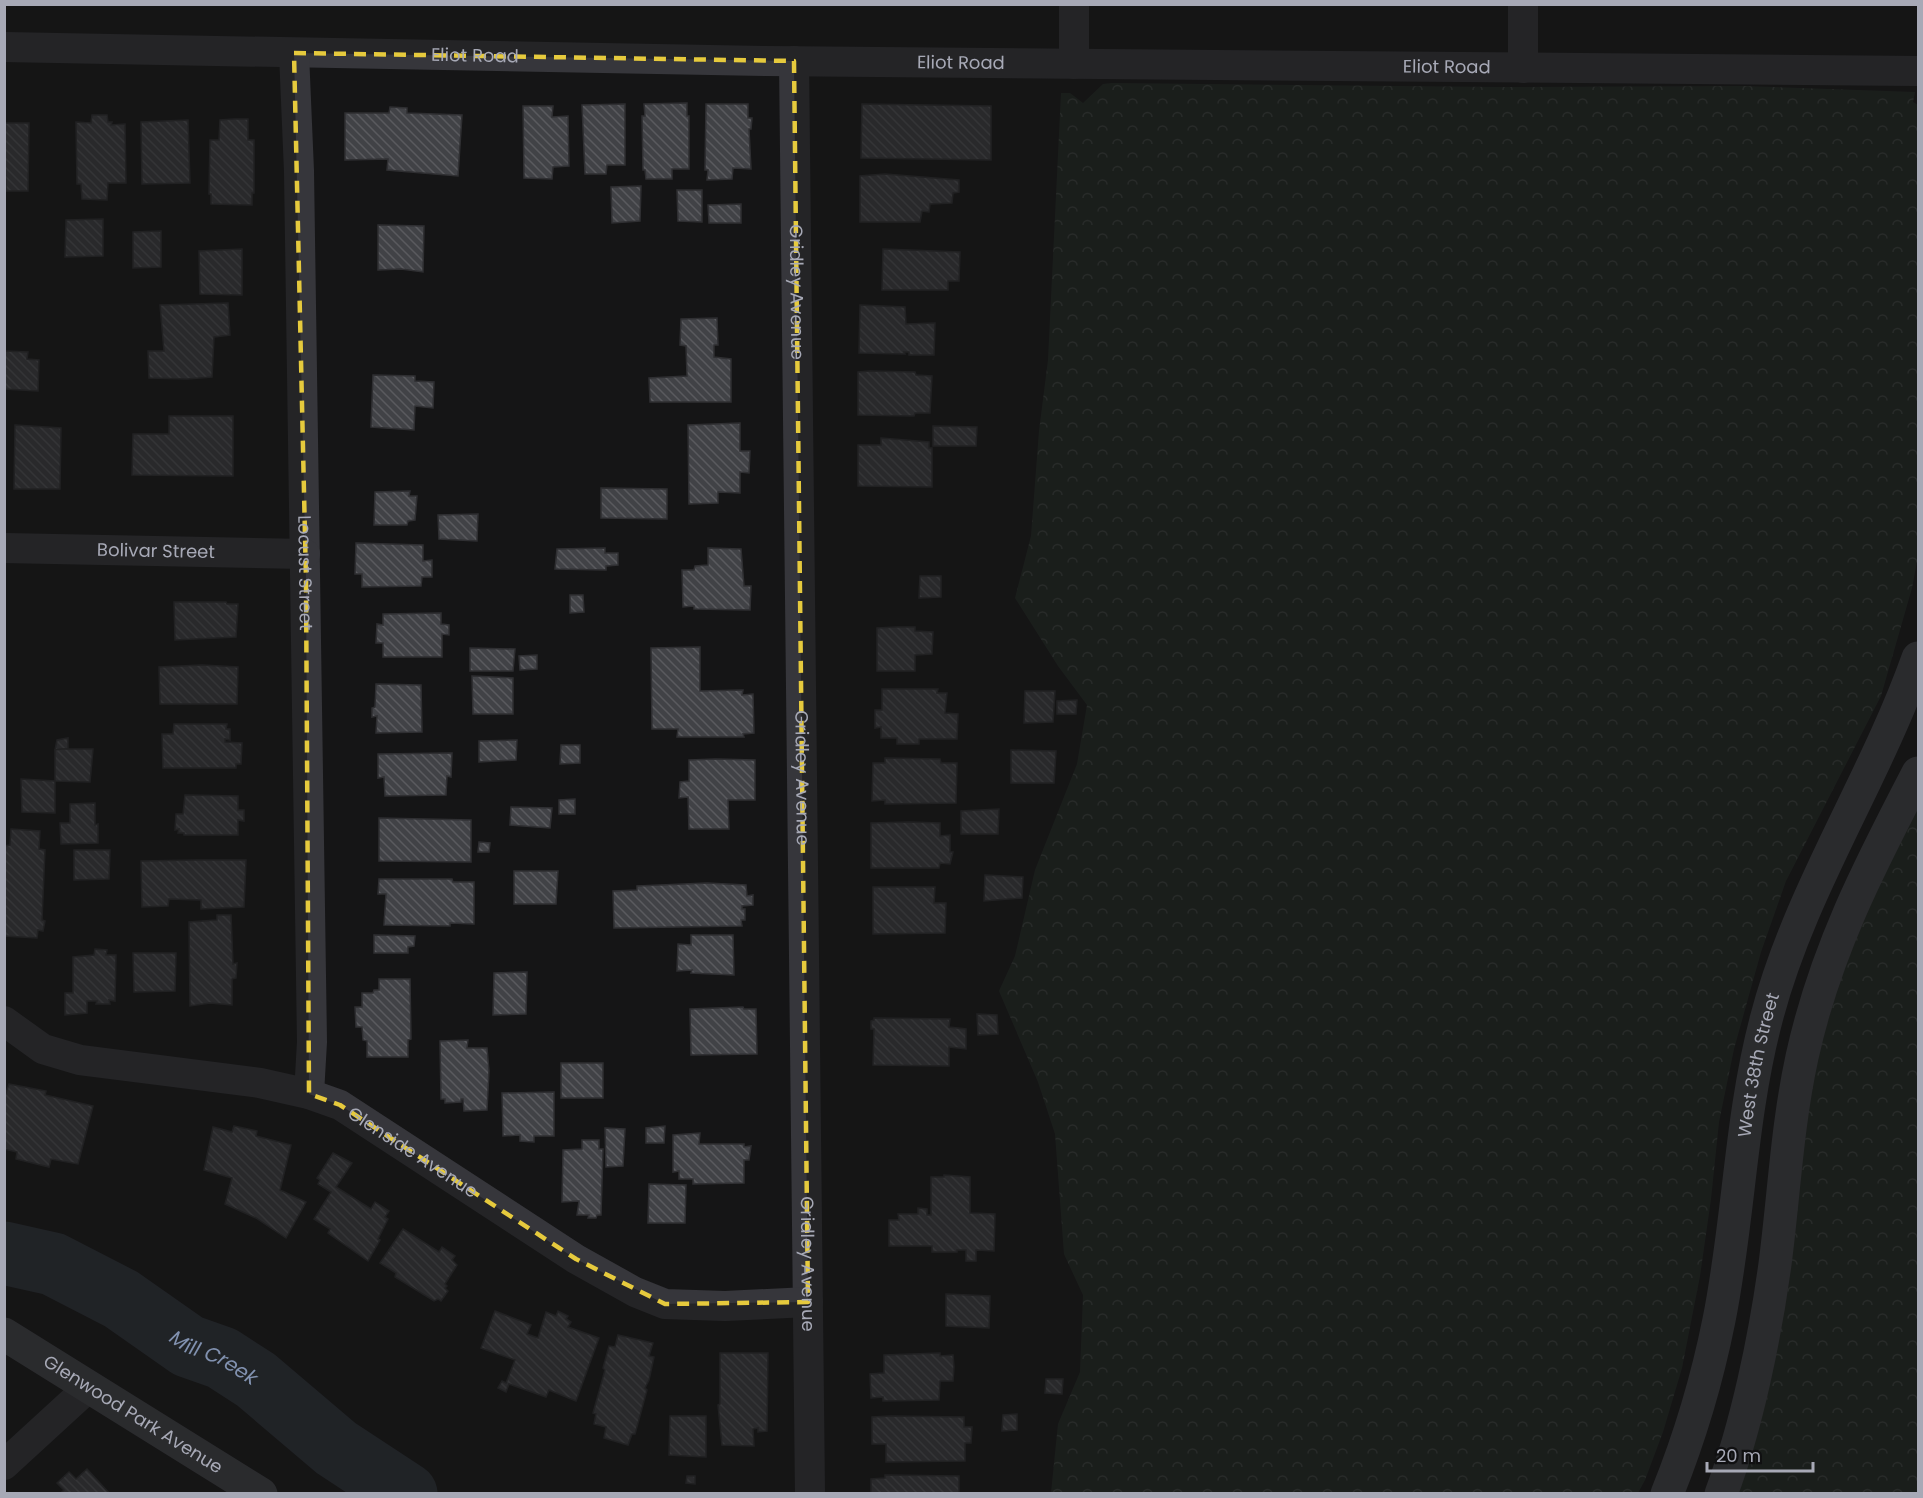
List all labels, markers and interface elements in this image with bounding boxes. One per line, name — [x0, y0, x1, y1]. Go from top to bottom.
street label: Eliot Road — [431, 42, 519, 68]
street label: Eliot Road — [917, 49, 1005, 75]
street label: Eliot Road — [1403, 54, 1491, 79]
street label: Gridley Avenue — [784, 224, 810, 360]
street label: Locust Street — [292, 515, 319, 631]
street label: Bolivar Street — [97, 537, 215, 564]
street label: Gridley Avenue — [789, 710, 816, 846]
street label: West 38th Street — [1731, 989, 1785, 1139]
street label: Glenside Avenue — [343, 1100, 483, 1204]
street label: Gridley Avenue — [795, 1196, 821, 1332]
water label: Mill Creek — [164, 1323, 265, 1393]
street label: Glenwood Park Avenue — [39, 1349, 228, 1479]
scale bar — [1707, 1435, 1814, 1473]
text: 20 m — [1716, 1443, 1761, 1468]

